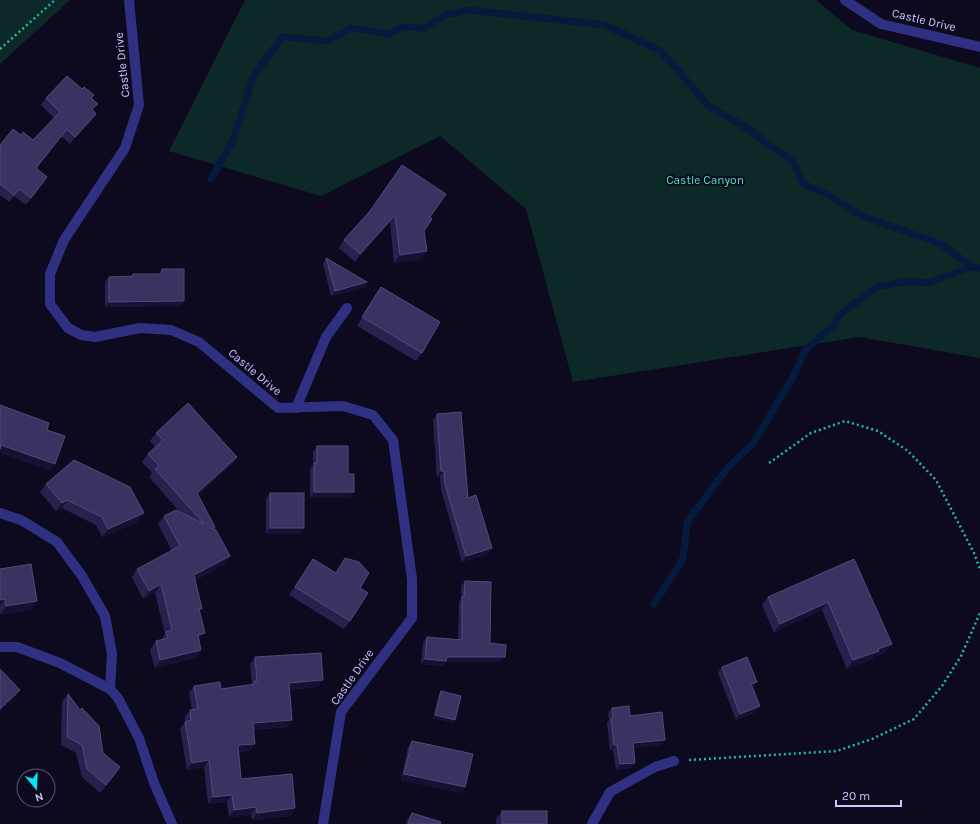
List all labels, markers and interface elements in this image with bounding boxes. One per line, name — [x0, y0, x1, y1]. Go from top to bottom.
street label: Castle Drive — [891, 6, 957, 34]
street label: Castle Drive — [112, 32, 132, 98]
park label: Castle Canyon — [666, 173, 744, 187]
street label: Castle Drive — [226, 346, 284, 398]
street label: Castle Drive — [328, 646, 376, 708]
north arrow — [16, 768, 56, 808]
scale bar — [836, 782, 901, 808]
text: 20 m — [842, 789, 870, 803]
text: N — [33, 790, 45, 804]

